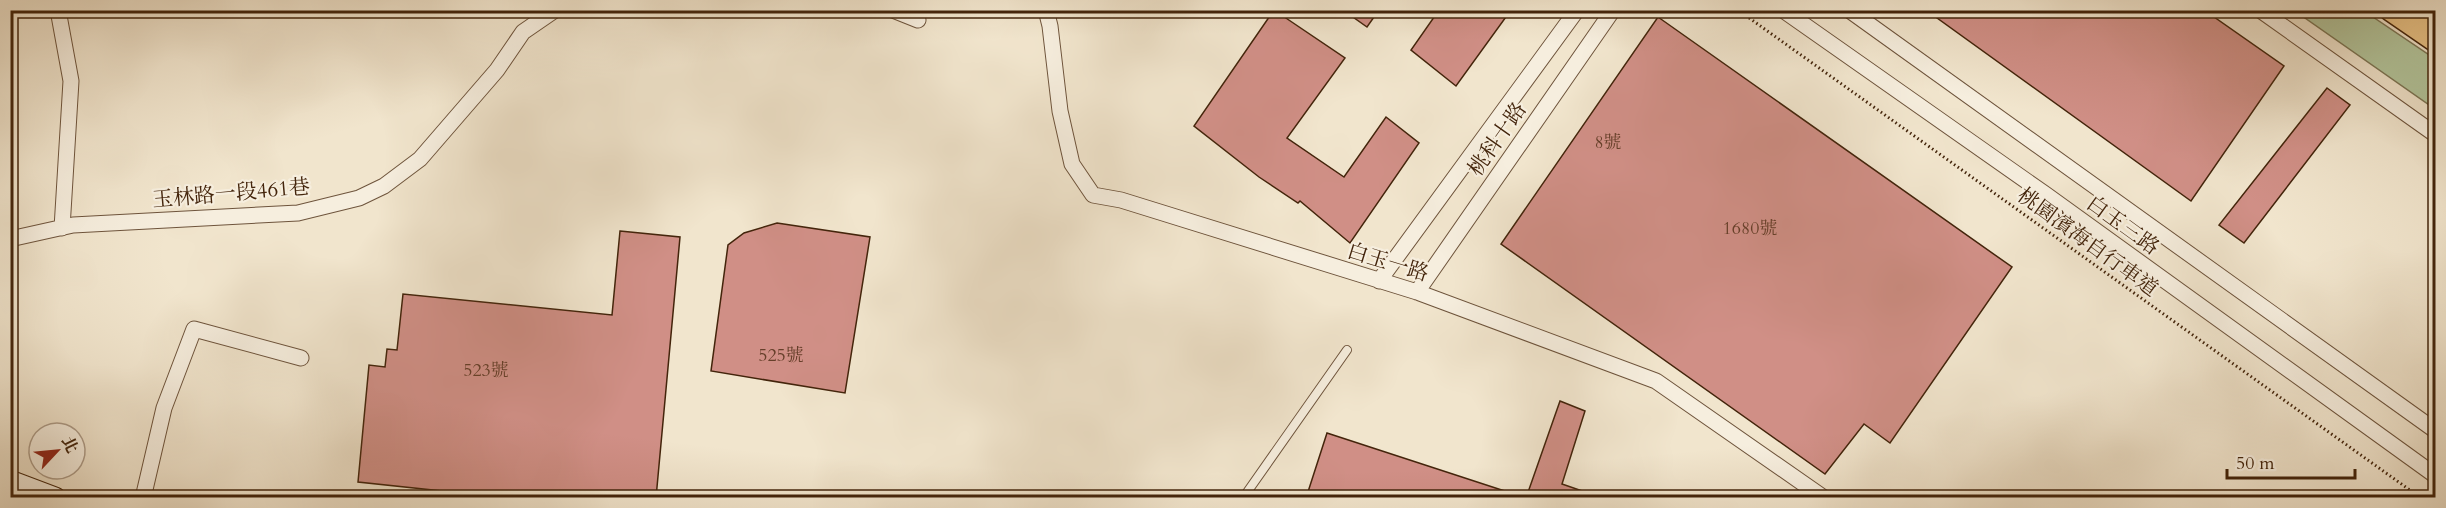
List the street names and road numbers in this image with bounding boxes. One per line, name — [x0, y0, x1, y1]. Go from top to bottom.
street label: 桃科十路 — [1461, 97, 1533, 182]
street label: 玉林路一段461巷 — [151, 172, 311, 215]
street label: 桃園濱海自行車道 — [2011, 181, 2164, 304]
street label: 白玉三路 — [2080, 189, 2165, 262]
street label: 白玉一路 — [1343, 236, 1432, 289]

